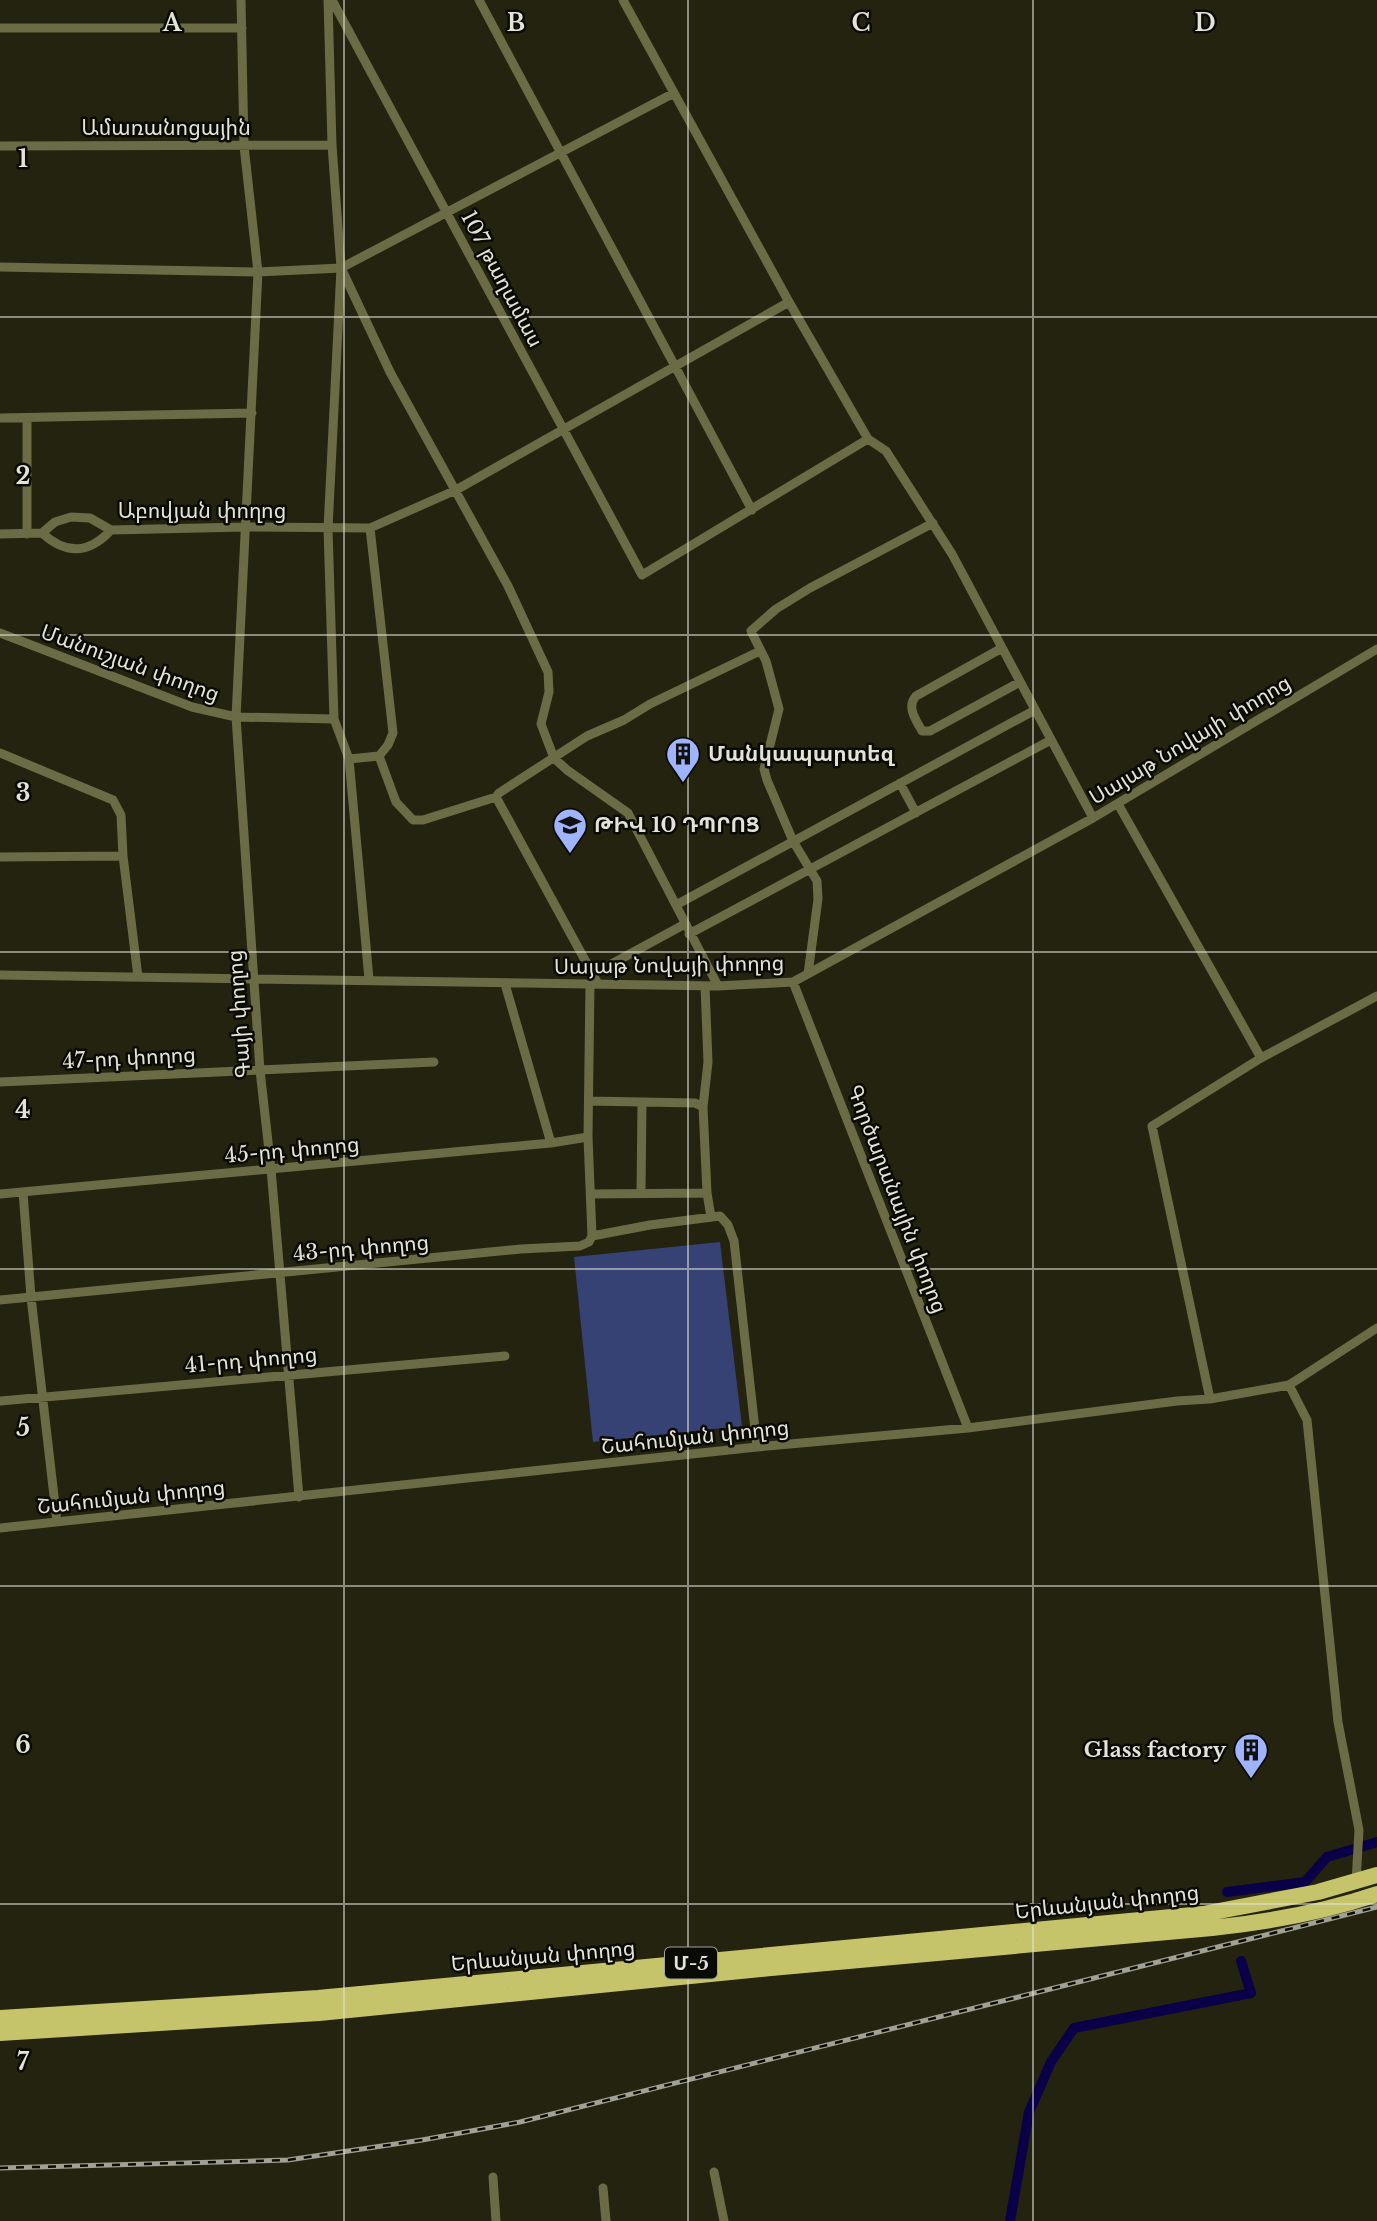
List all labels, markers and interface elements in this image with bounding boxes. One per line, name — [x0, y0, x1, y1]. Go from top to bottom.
text: A — [162, 9, 183, 37]
text: B — [507, 9, 525, 37]
text: C — [852, 9, 870, 37]
text: D — [1194, 9, 1216, 37]
street label: Ամառանոցային — [81, 115, 251, 141]
text: 1 — [18, 145, 28, 173]
street label: 107 թաղամաս — [455, 206, 549, 352]
text: 2 — [16, 462, 30, 490]
street label: Աբովյան փողոց — [118, 498, 286, 524]
street label: Մանուշյան փողոց — [37, 619, 223, 707]
street label: Սայաթ Նովայի փողոց — [1085, 670, 1295, 810]
building icon: Մանկապարտեզ — [664, 735, 702, 784]
place label: Մանկապարտեզ — [708, 741, 896, 767]
text: 3 — [16, 779, 30, 807]
school or university icon: ԹԻՎ 10 ԴՊՐՈՑ — [551, 806, 589, 855]
place label: ԹԻՎ 10 ԴՊՐՈՑ — [594, 812, 760, 838]
street label: Գայի փողոց — [222, 949, 256, 1079]
street label: Սայաթ Նովայի փողոց — [554, 950, 784, 980]
street label: 47-րդ փողոց — [62, 1042, 196, 1074]
street label: Գործարանային փողոց — [841, 1081, 953, 1317]
text: 4 — [15, 1096, 31, 1124]
street label: 45-րդ փողոց — [224, 1131, 360, 1169]
street label: 43-րդ փողոց — [292, 1229, 430, 1267]
street label: 41-րդ փողոց — [184, 1341, 318, 1379]
text: 5 — [16, 1414, 30, 1442]
street label: Շահումյան փողոց — [600, 1414, 790, 1460]
street label: Շահումյան փողոց — [36, 1474, 226, 1520]
text: 6 — [15, 1731, 31, 1759]
building icon: Glass factory — [1232, 1731, 1270, 1780]
place label: Glass factory — [1084, 1737, 1226, 1763]
street label: Երևանյան փողոց — [1014, 1879, 1200, 1925]
street label: Երևանյան փողոց — [450, 1935, 636, 1977]
road number: Մ-5 — [665, 1948, 717, 1979]
text: 7 — [17, 2048, 30, 2076]

